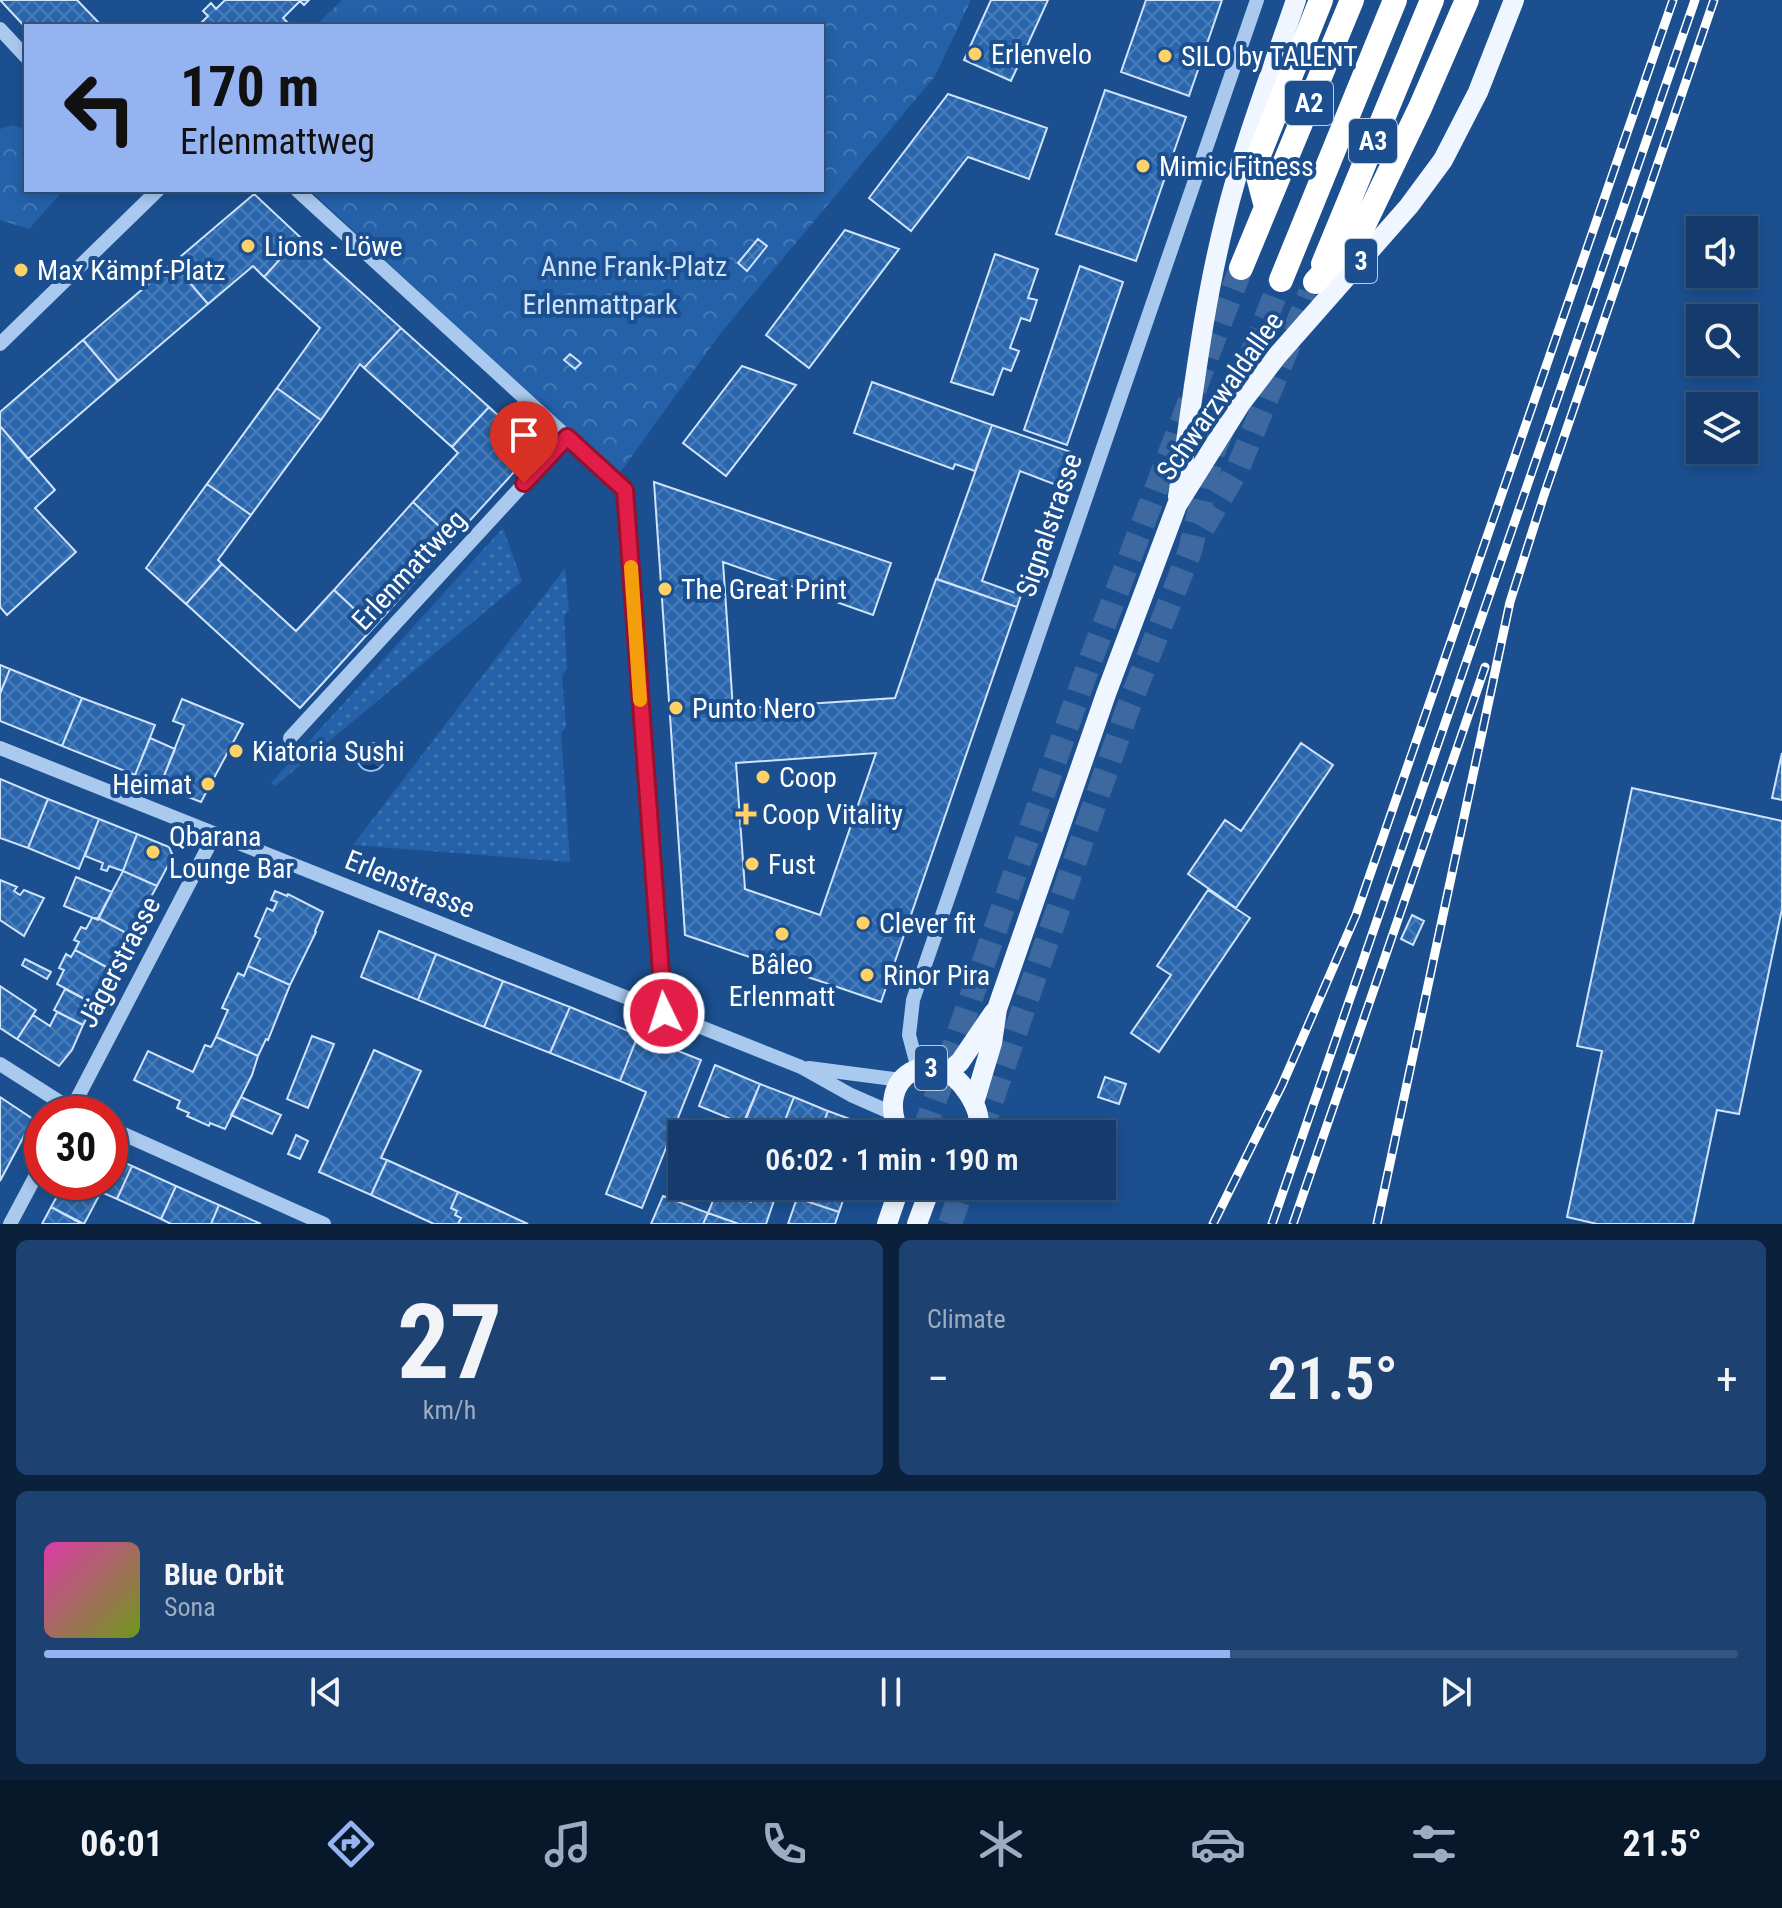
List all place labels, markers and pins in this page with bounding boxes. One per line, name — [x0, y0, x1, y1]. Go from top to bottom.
place label: Erlenvelo — [991, 38, 1092, 71]
place label: SILO by TALENT — [1181, 40, 1358, 73]
marker: Erlenvelo — [966, 45, 984, 63]
marker: SILO by TALENT — [1156, 47, 1174, 65]
place label: Mimic Fitness — [1159, 150, 1314, 183]
marker: Mimic Fitness — [1134, 157, 1152, 175]
place label: Lions - Löwe — [264, 230, 403, 263]
marker: Lions - Löwe — [239, 237, 257, 255]
place label: Max Kämpf-Platz — [37, 254, 226, 287]
marker: Max Kämpf-Platz — [12, 261, 30, 279]
pin — [490, 401, 558, 483]
place label: The Great Print — [681, 573, 847, 606]
marker: The Great Print — [656, 580, 674, 598]
place label: Punto Nero — [692, 692, 816, 725]
marker: Punto Nero — [667, 699, 685, 717]
place label: Kiatoria Sushi — [252, 735, 405, 768]
marker: Kiatoria Sushi — [227, 742, 245, 760]
place label: Coop — [779, 761, 837, 794]
place label: Heimat — [112, 768, 192, 801]
marker: Coop — [754, 768, 772, 786]
marker: Heimat — [199, 775, 217, 793]
place label: Coop Vitality — [762, 798, 903, 831]
marker: Coop Vitality — [737, 805, 755, 823]
place label: Qbarana Lounge Bar — [169, 820, 294, 885]
marker: Qbarana Lounge Bar — [144, 843, 162, 861]
place label: Fust — [768, 848, 816, 881]
marker: Fust — [743, 855, 761, 873]
place label: Clever fit — [879, 907, 976, 940]
marker: Clever fit — [854, 914, 872, 932]
marker: Bâleo Erlenmatt — [773, 925, 791, 943]
place label: Bâleo Erlenmatt — [729, 948, 835, 1013]
place label: Rinor Pira — [883, 959, 990, 992]
marker: Rinor Pira — [858, 966, 876, 984]

